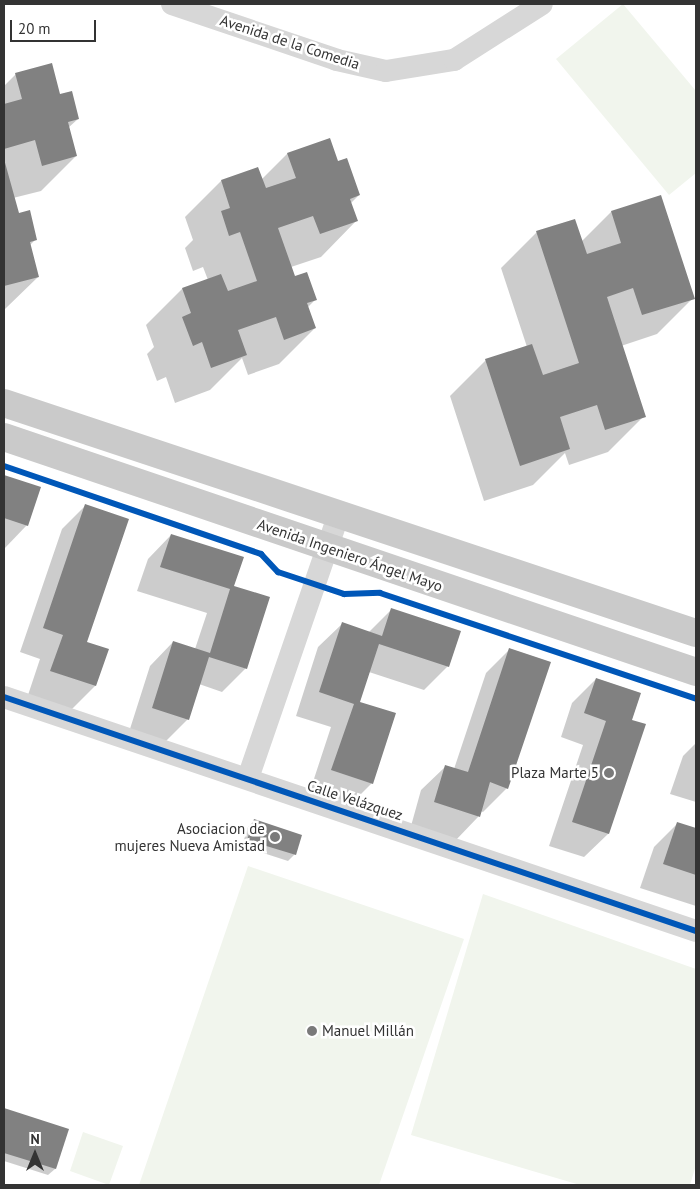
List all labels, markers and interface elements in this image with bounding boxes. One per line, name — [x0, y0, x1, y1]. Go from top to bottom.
scale bar — [12, 10, 99, 42]
street label: Avenida de la Comedia — [218, 11, 362, 73]
text: 20 m — [18, 19, 51, 38]
street label: Avenida Ingeniero Ángel Mayo — [255, 515, 445, 595]
place label: Plaza Marte 5 — [511, 764, 599, 782]
marker: Plaza Marte 5 — [603, 767, 615, 779]
street label: Calle Velázquez — [305, 776, 405, 824]
place label: Asociacion de mujeres Nueva Amistad — [114, 819, 265, 854]
marker: Asociacion de mujeres Nueva Amistad — [269, 831, 281, 843]
place label: Manuel Millán — [322, 1022, 414, 1040]
marker: Manuel Millán — [306, 1025, 318, 1037]
north arrow — [10, 1129, 60, 1179]
text: N — [30, 1130, 40, 1148]

